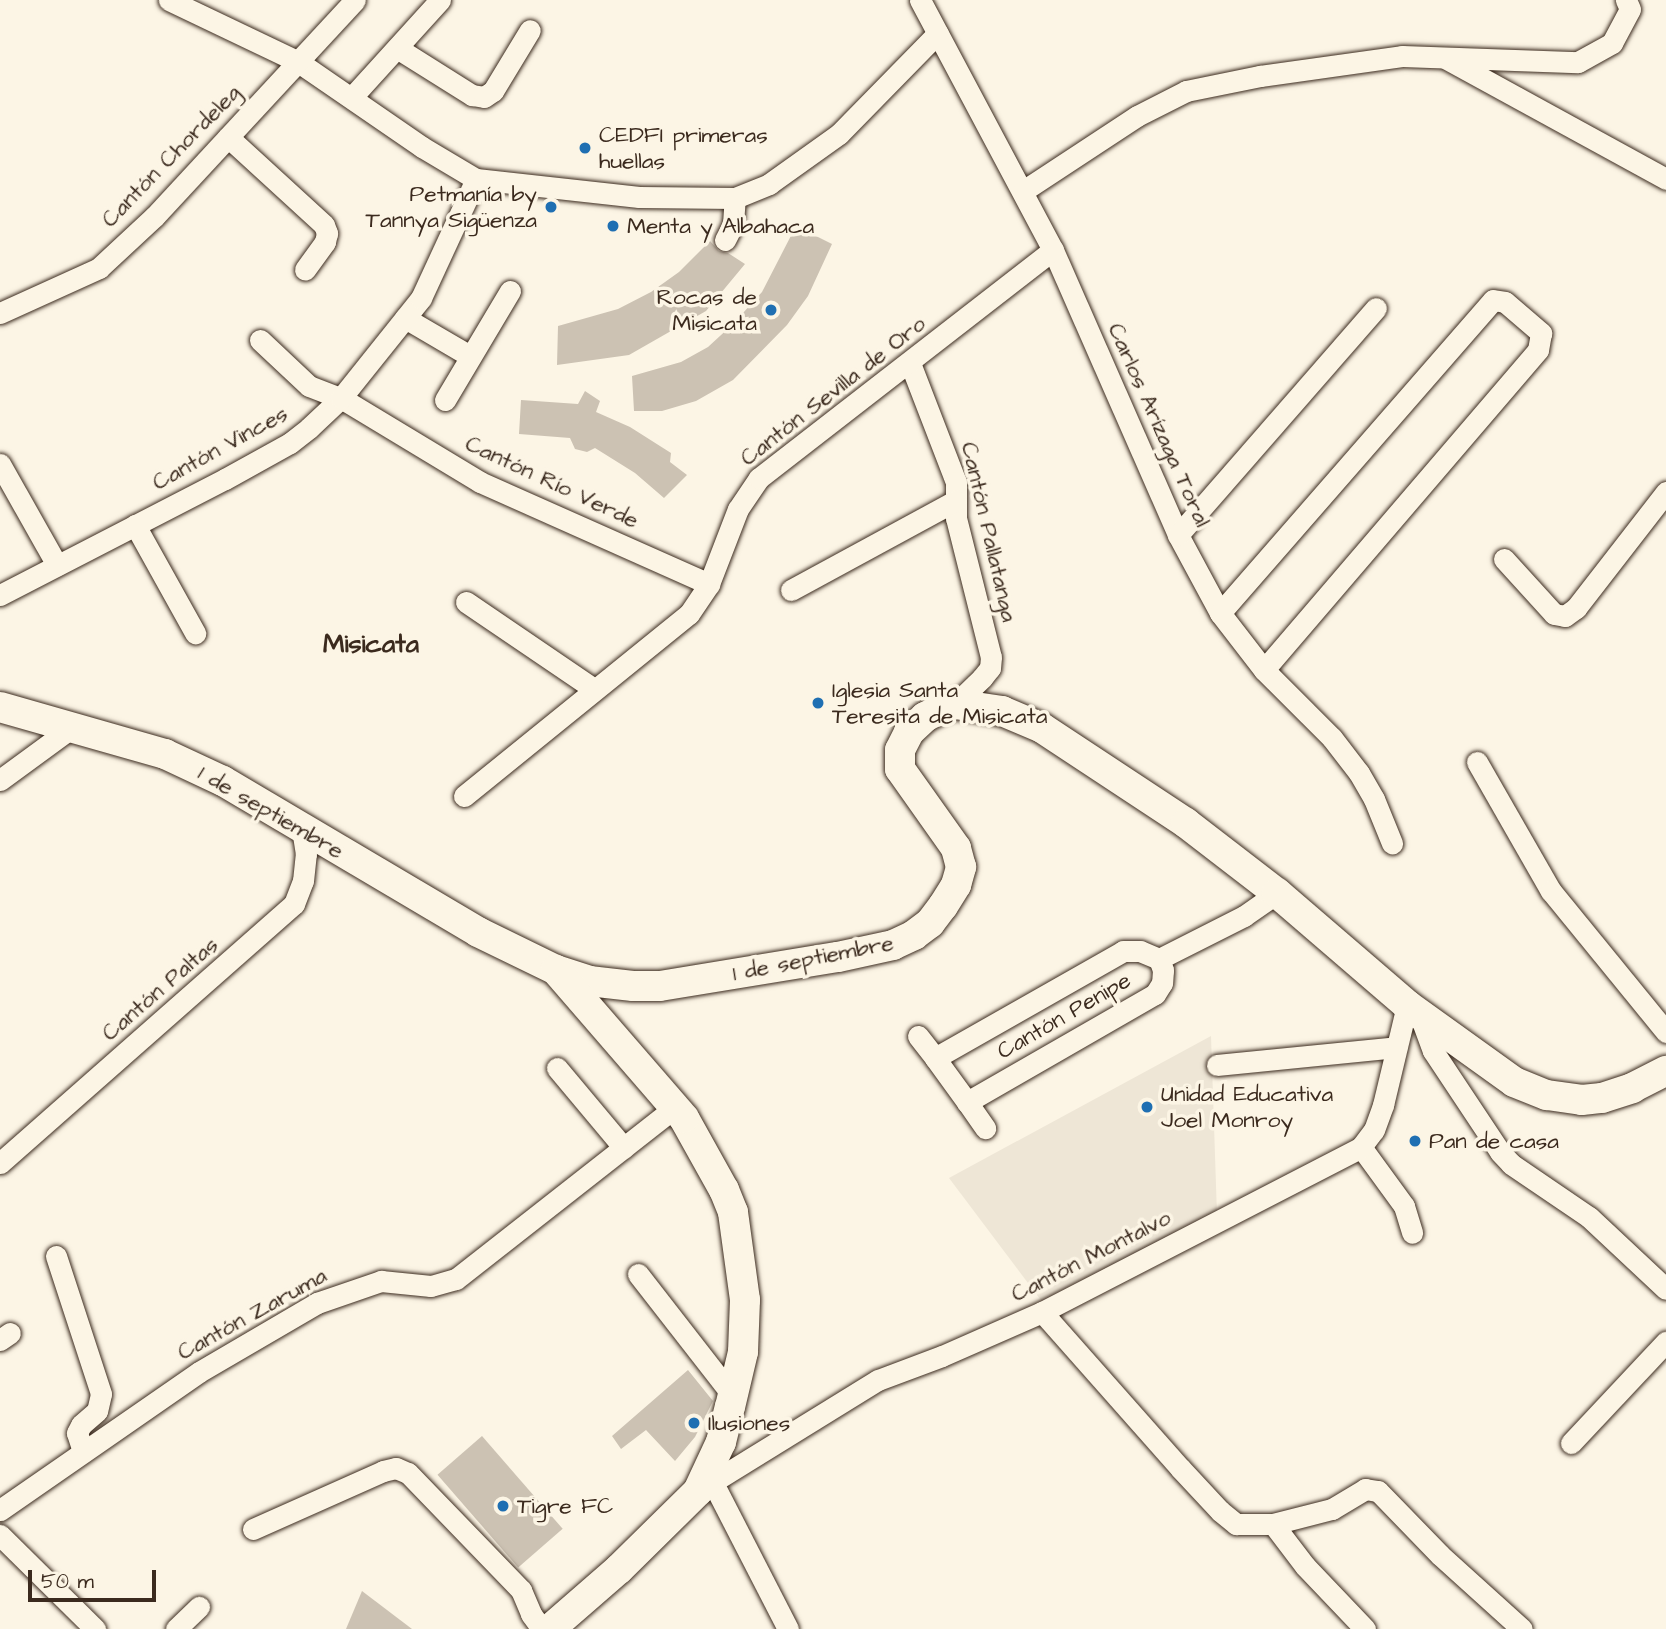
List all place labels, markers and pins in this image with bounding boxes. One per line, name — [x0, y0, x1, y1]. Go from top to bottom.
place label: CEDFI primeras huellas — [599, 121, 768, 175]
marker: CEDFI primeras huellas — [577, 140, 593, 156]
place label: Petmanía by Tannya Sigüenza — [366, 180, 537, 234]
marker: Petmanía by Tannya Sigüenza — [543, 199, 559, 215]
place label: Menta y Albahaca — [627, 212, 814, 240]
marker: Menta y Albahaca — [605, 218, 621, 234]
place label: Rocas de Misicata — [656, 283, 757, 337]
marker: Rocas de Misicata — [763, 302, 779, 318]
place label: Iglesia Santa Teresita de Misicata — [832, 676, 1047, 730]
marker: Iglesia Santa Teresita de Misicata — [810, 695, 826, 711]
place label: Unidad Educativa Joel Monroy — [1161, 1080, 1333, 1134]
marker: Unidad Educativa Joel Monroy — [1139, 1099, 1155, 1115]
place label: Pan de casa — [1429, 1127, 1559, 1155]
marker: Pan de casa — [1407, 1133, 1423, 1149]
place label: Ilusiones — [708, 1409, 790, 1437]
marker: Ilusiones — [686, 1415, 702, 1431]
place label: Tigre FC — [517, 1492, 613, 1520]
marker: Tigre FC — [495, 1498, 511, 1514]

